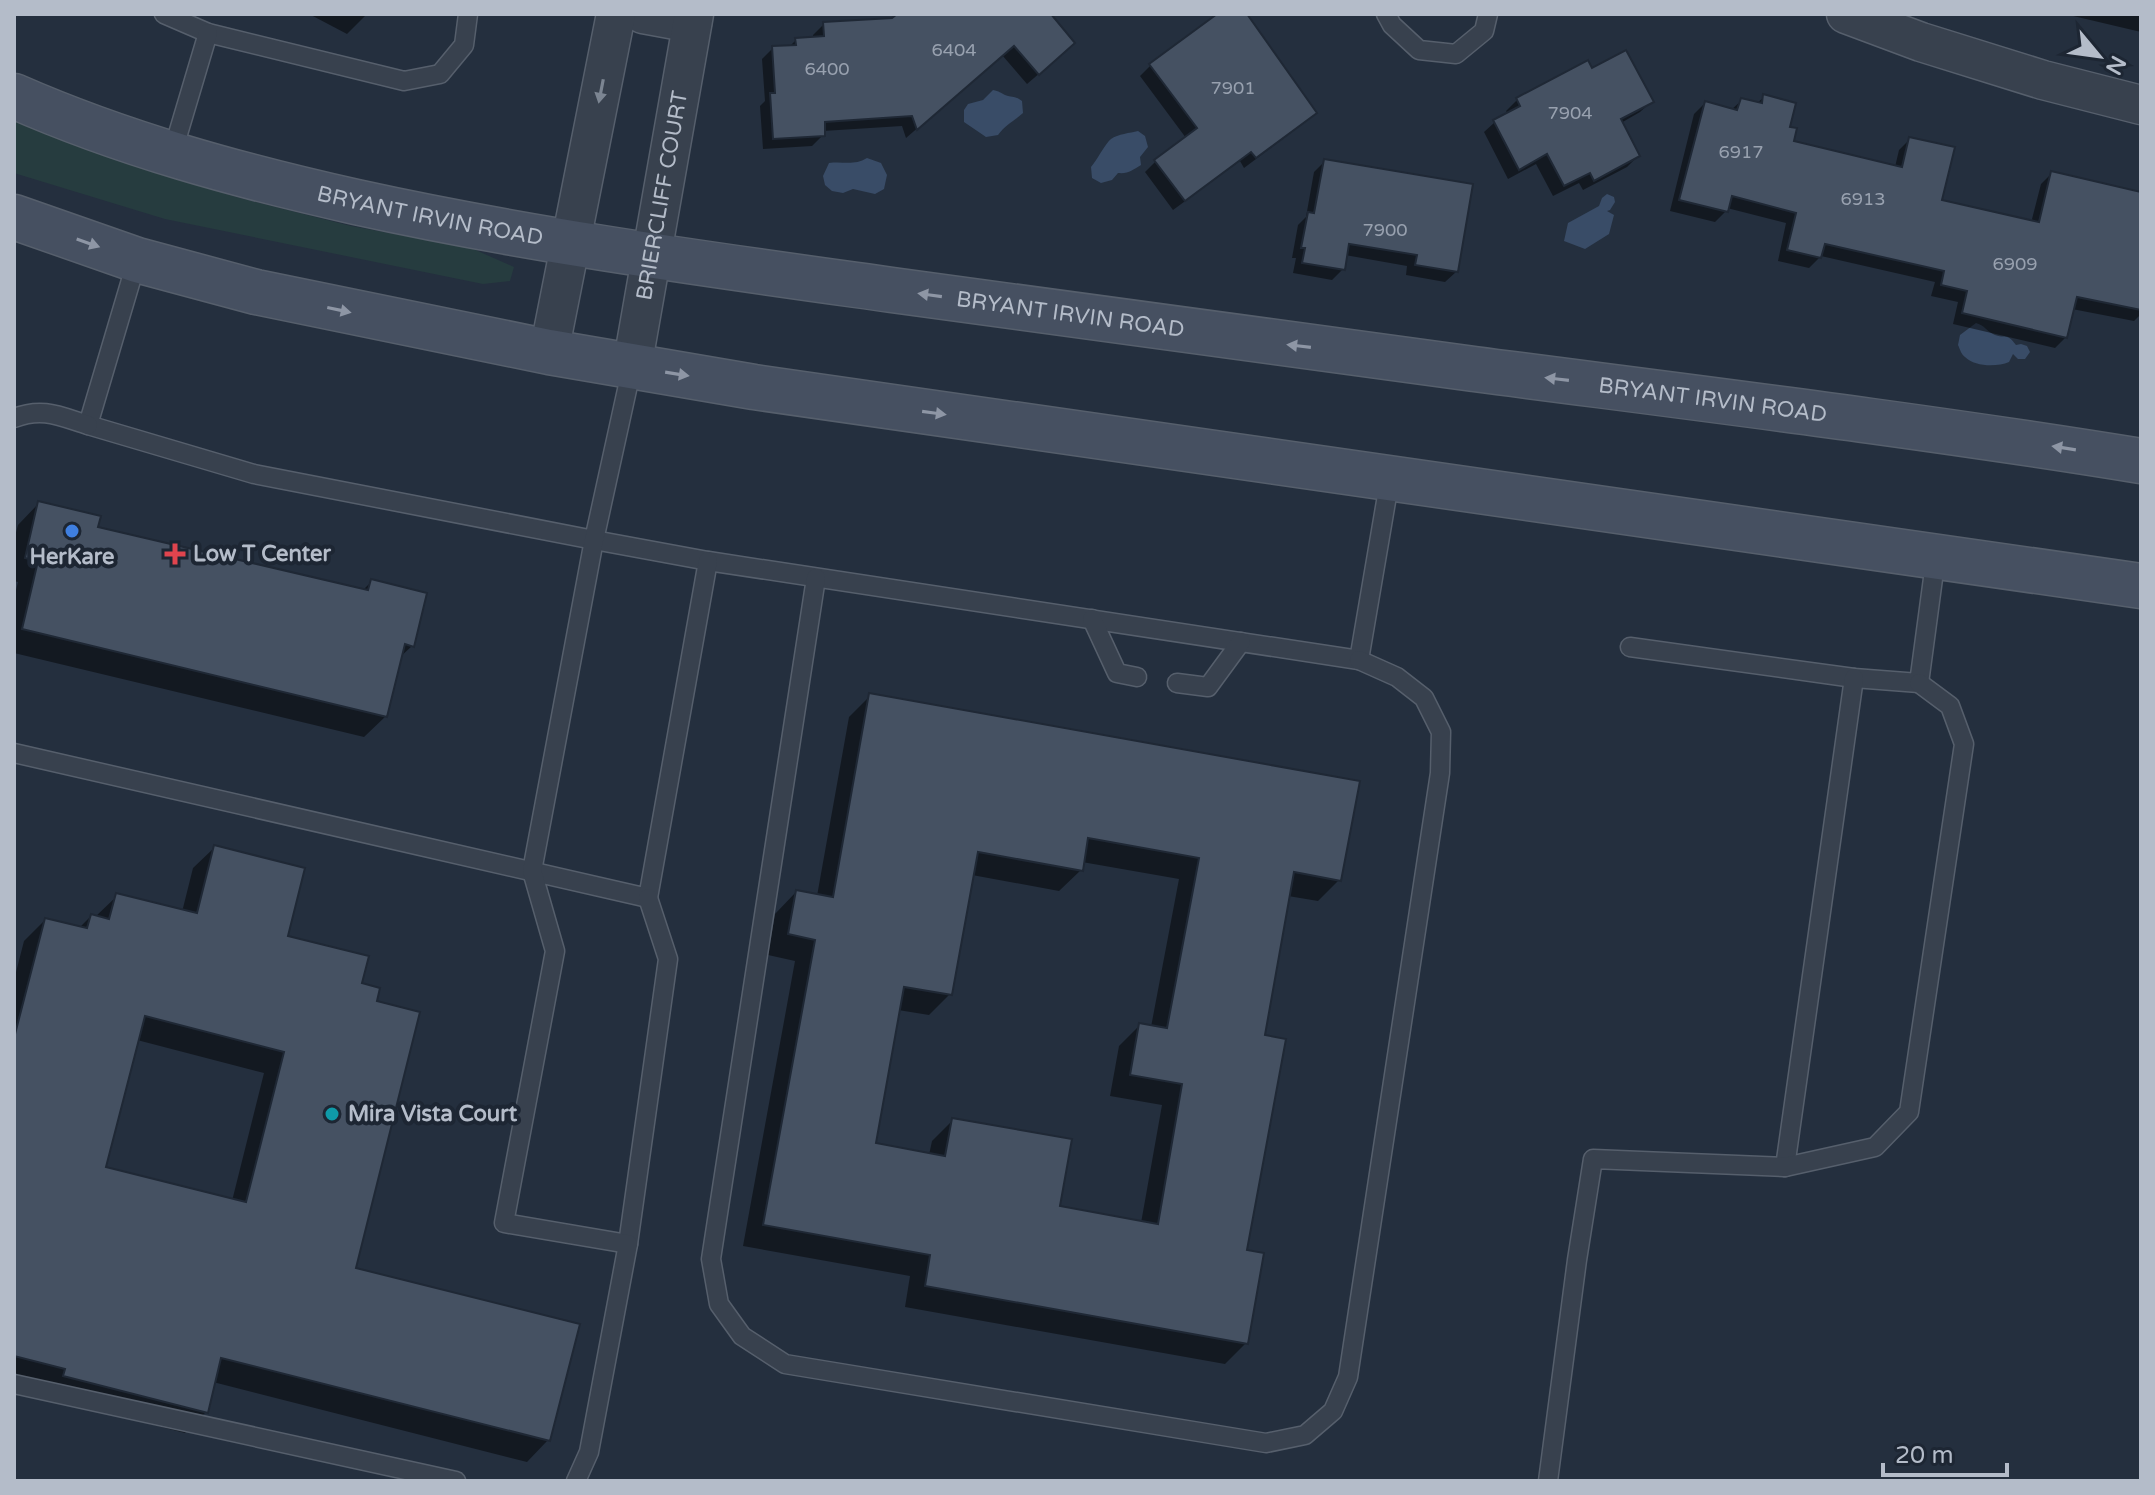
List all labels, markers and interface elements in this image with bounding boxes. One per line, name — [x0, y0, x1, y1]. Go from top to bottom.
north arrow — [2059, 16, 2139, 96]
house number: 6404 — [931, 39, 977, 61]
text: N — [2100, 51, 2131, 79]
house number: 6400 — [804, 58, 850, 80]
house number: 7901 — [1210, 77, 1256, 99]
one-way arrow — [594, 78, 606, 103]
street label: BRIERCLIFF COURT — [631, 88, 693, 302]
house number: 7904 — [1547, 102, 1593, 124]
house number: 6917 — [1718, 141, 1764, 163]
street label: BRYANT IRVIN ROAD — [315, 180, 545, 251]
house number: 6913 — [1840, 188, 1886, 210]
house number: 7900 — [1362, 219, 1408, 241]
one-way arrow — [76, 238, 100, 250]
house number: 6909 — [1992, 253, 2038, 275]
street label: BRYANT IRVIN ROAD — [955, 286, 1186, 343]
one-way arrow — [917, 288, 942, 301]
one-way arrow — [326, 304, 351, 317]
one-way arrow — [1286, 339, 1311, 352]
one-way arrow — [664, 368, 689, 381]
street label: BRYANT IRVIN ROAD — [1597, 372, 1828, 428]
one-way arrow — [1544, 373, 1569, 386]
one-way arrow — [922, 406, 947, 419]
one-way arrow — [2051, 442, 2076, 454]
marker: HerKare — [63, 522, 81, 540]
place label: Low T Center — [193, 541, 331, 567]
marker: Low T Center — [164, 543, 186, 565]
place label: HerKare — [30, 544, 114, 570]
place label: Mira Vista Court — [348, 1101, 518, 1127]
marker: Mira Vista Court — [323, 1105, 341, 1123]
scale bar — [1883, 1427, 2007, 1477]
text: 20 m — [1895, 1441, 1953, 1470]

